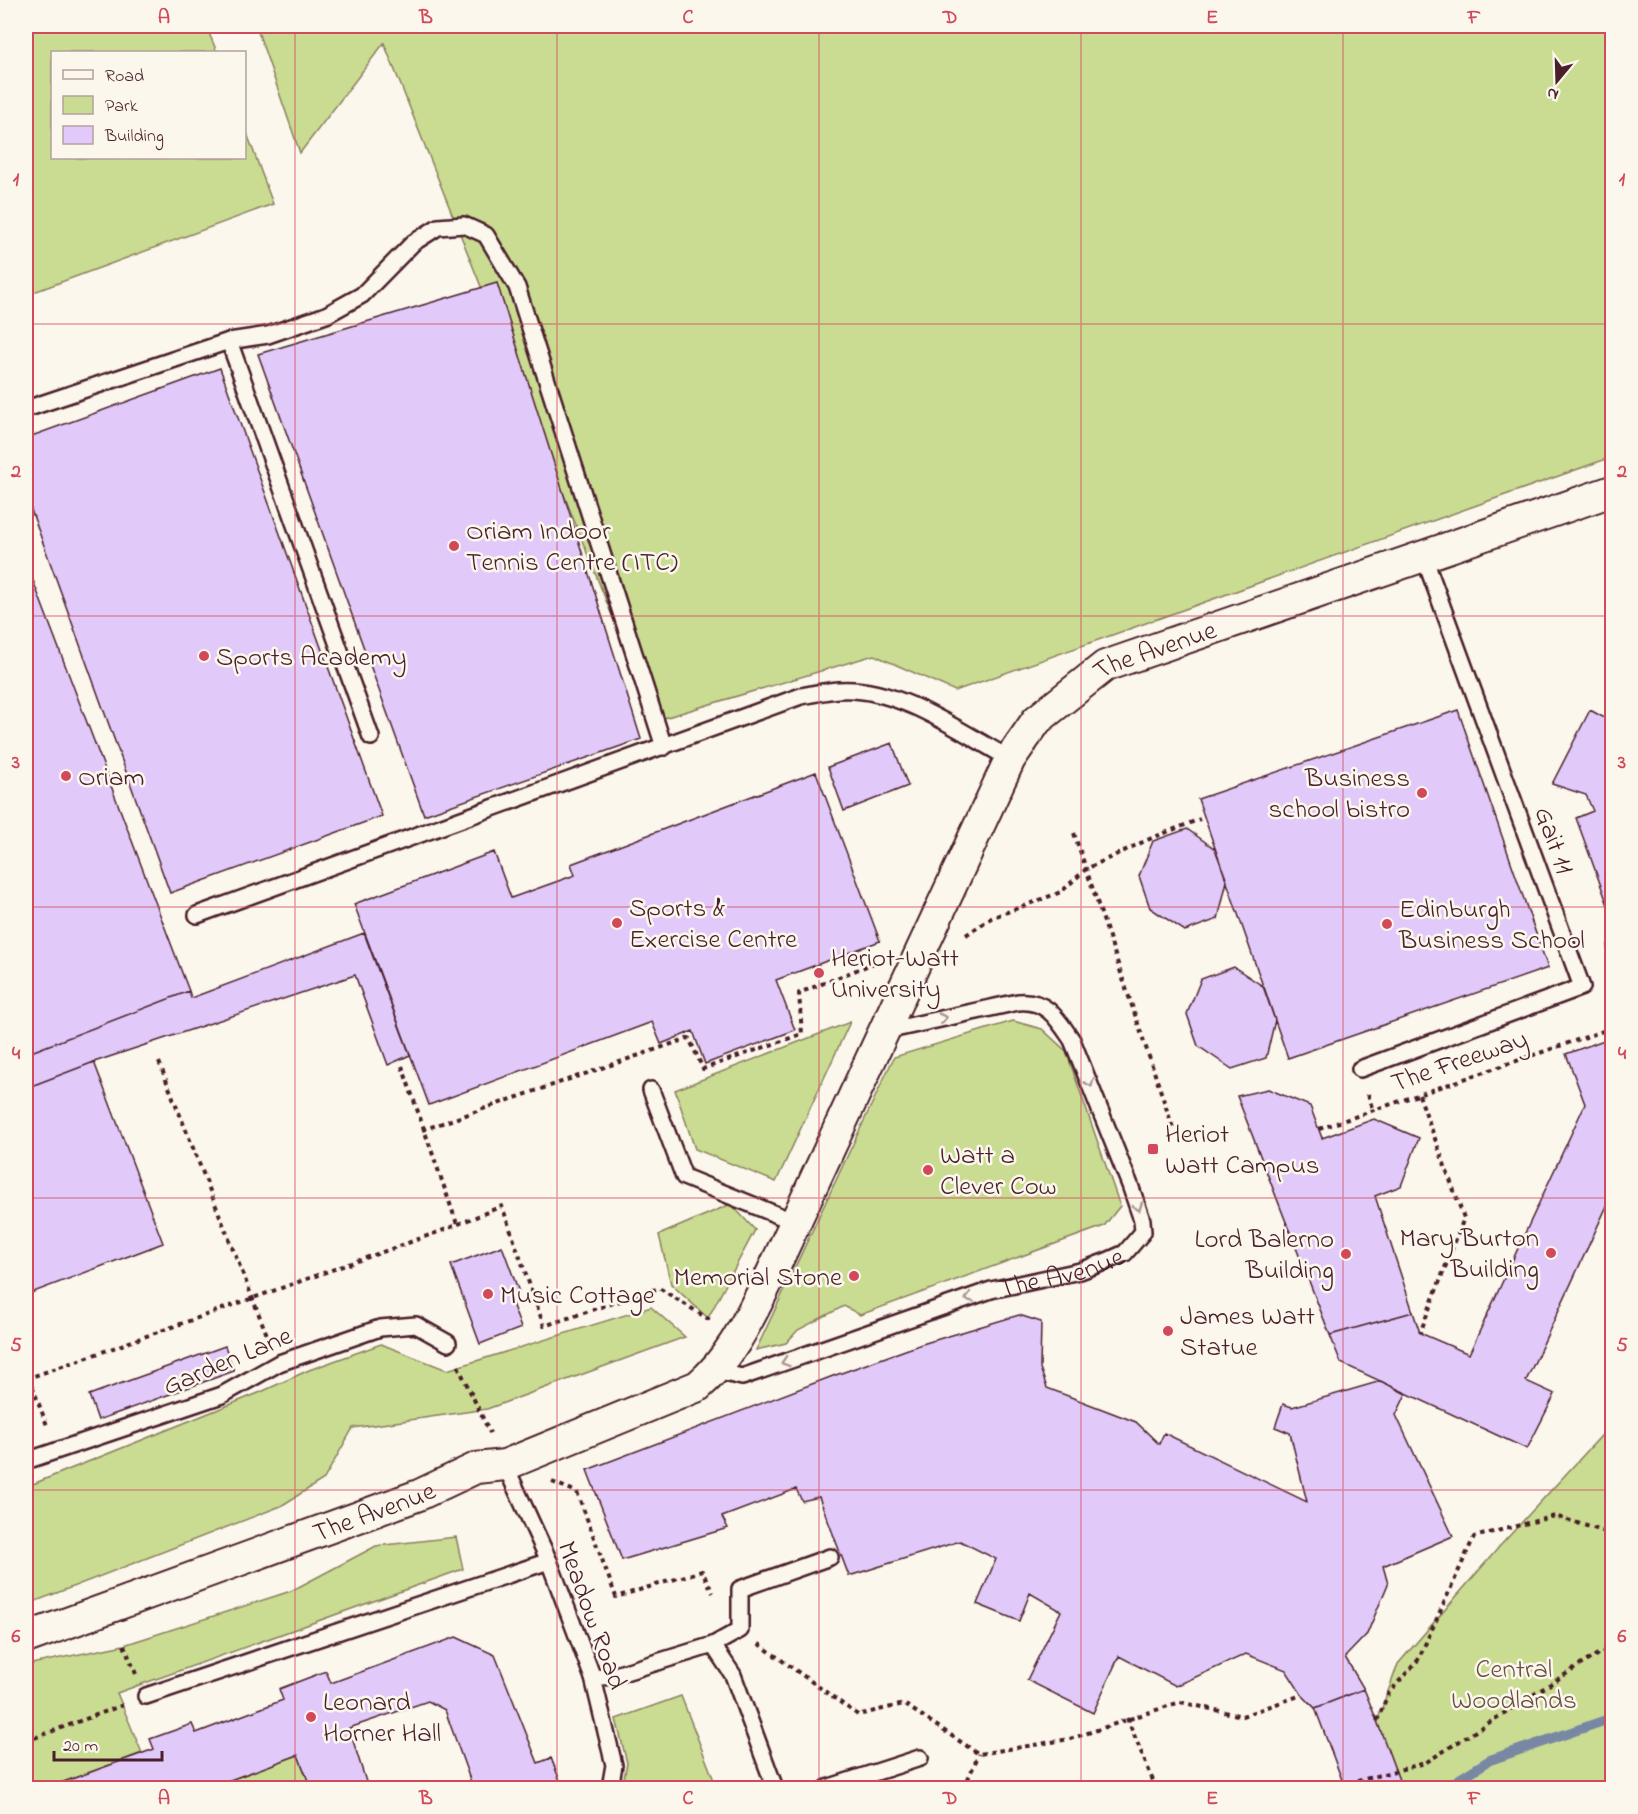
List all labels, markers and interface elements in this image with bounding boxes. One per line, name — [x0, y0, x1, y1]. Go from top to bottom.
text: A — [158, 4, 170, 33]
text: B — [418, 4, 433, 33]
text: C — [683, 4, 694, 33]
text: D — [942, 4, 957, 33]
text: E — [1206, 4, 1218, 33]
text: F — [1467, 4, 1481, 33]
legend — [51, 51, 246, 159]
north arrow — [1527, 51, 1587, 111]
text: Road — [105, 64, 144, 90]
text: N — [1544, 80, 1562, 106]
text: Park — [105, 94, 138, 120]
text: Building — [104, 124, 164, 151]
text: 1 — [13, 166, 20, 195]
text: 1 — [1619, 166, 1626, 195]
text: 2 — [10, 458, 21, 487]
text: 2 — [1616, 458, 1627, 487]
place label: Oriam Indoor Tennis Centre (ITC) — [466, 513, 678, 583]
marker: Oriam Indoor Tennis Centre (ITC) — [447, 539, 461, 553]
street label: The Avenue — [1085, 612, 1223, 690]
place label: Sports Academy — [216, 639, 406, 678]
marker: Sports Academy — [197, 649, 211, 663]
text: 3 — [11, 749, 20, 778]
text: 3 — [1617, 749, 1626, 778]
place label: Oriam — [78, 759, 145, 798]
place label: Business school bistro — [1269, 760, 1410, 830]
marker: Oriam — [59, 769, 73, 783]
marker: Business school bistro — [1415, 786, 1429, 800]
street label: Gait 11 — [1522, 802, 1583, 880]
place label: Sports & Exercise Centre — [629, 890, 798, 960]
place label: Edinburgh Business School — [1398, 891, 1585, 961]
marker: Sports & Exercise Centre — [610, 916, 624, 930]
marker: Edinburgh Business School — [1380, 917, 1394, 931]
place label: Heriot-Watt University — [831, 940, 959, 1010]
marker: Heriot-Watt University — [812, 966, 826, 980]
one-way arrow — [937, 1012, 947, 1025]
street label: The Freeway — [1386, 1021, 1533, 1104]
text: 4 — [12, 1040, 21, 1069]
text: 4 — [1618, 1040, 1627, 1069]
one-way arrow — [1083, 1076, 1095, 1087]
place label: Heriot Watt Campus — [1165, 1116, 1320, 1186]
place label: Watt a Clever Cow — [940, 1137, 1056, 1207]
marker: Heriot Watt Campus — [1146, 1142, 1160, 1156]
marker: Watt a Clever Cow — [921, 1163, 935, 1177]
one-way arrow — [1131, 1201, 1143, 1212]
place label: Mary Burton Building — [1400, 1220, 1539, 1290]
place label: Lord Balerno Building — [1195, 1221, 1334, 1291]
street label: The Avenue — [996, 1238, 1132, 1310]
marker: Mary Burton Building — [1544, 1246, 1558, 1260]
marker: Lord Balerno Building — [1339, 1247, 1353, 1261]
place label: Memorial Stone — [674, 1259, 843, 1298]
marker: Memorial Stone — [847, 1269, 861, 1283]
place label: Music Cottage — [500, 1277, 656, 1316]
marker: Music Cottage — [481, 1287, 495, 1301]
one-way arrow — [964, 1291, 975, 1304]
place label: James Watt Statue — [1180, 1298, 1315, 1368]
street label: Garden Lane — [157, 1317, 300, 1407]
marker: James Watt Statue — [1161, 1324, 1175, 1338]
text: 5 — [10, 1332, 22, 1361]
text: 5 — [1616, 1332, 1628, 1361]
one-way arrow — [780, 1355, 791, 1368]
street label: The Avenue — [308, 1473, 443, 1554]
street label: Meadow Road — [546, 1536, 636, 1696]
text: 6 — [12, 1623, 21, 1652]
text: 6 — [1618, 1623, 1627, 1652]
park label: Central Woodlands — [1451, 1651, 1577, 1721]
place label: Leonard Horner Hall — [323, 1684, 441, 1754]
marker: Leonard Horner Hall — [304, 1710, 318, 1724]
scale bar — [54, 1724, 162, 1762]
text: 20 m — [63, 1734, 98, 1760]
text: A — [158, 1785, 170, 1814]
text: B — [418, 1785, 433, 1814]
text: C — [683, 1785, 694, 1814]
text: D — [942, 1785, 957, 1814]
text: E — [1206, 1785, 1218, 1814]
text: F — [1467, 1785, 1481, 1814]

